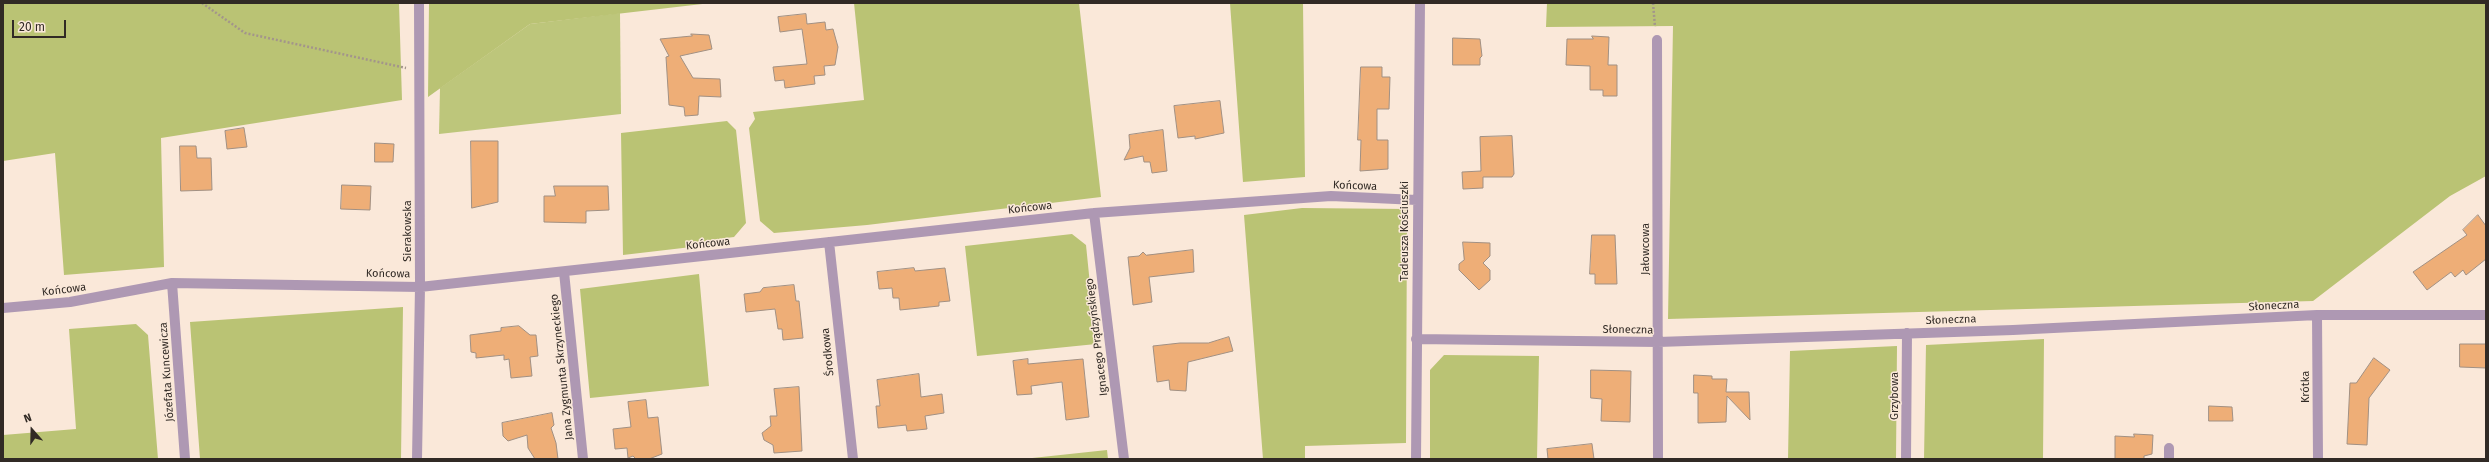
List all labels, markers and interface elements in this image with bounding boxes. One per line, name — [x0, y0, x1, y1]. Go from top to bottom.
scale bar — [14, 12, 68, 38]
text: 20 m — [19, 20, 45, 34]
street label: Końcowa — [1333, 179, 1377, 193]
street label: Tadeusza Kościuszki — [1398, 181, 1412, 281]
street label: Końcowa — [1007, 199, 1053, 217]
street label: Sierakowska — [401, 200, 415, 262]
street label: Jałowcowa — [1639, 223, 1653, 275]
street label: Końcowa — [685, 235, 731, 253]
street label: Końcowa — [366, 267, 410, 281]
street label: Ignacego Prądzyńskiego — [1083, 277, 1111, 397]
street label: Końcowa — [41, 281, 87, 299]
street label: Jana Zygmunta Skrzyneckiego — [548, 293, 576, 441]
street label: Słoneczna — [2248, 298, 2300, 314]
street label: Słoneczna — [1925, 313, 1977, 327]
street label: Józefata Kuncewicza — [157, 322, 177, 422]
street label: Słoneczna — [1603, 323, 1653, 337]
street label: Środkowa — [819, 327, 837, 377]
street label: Krótka — [2299, 371, 2313, 403]
street label: Grzybowa — [1888, 372, 1902, 420]
north arrow — [12, 410, 52, 450]
text: N — [22, 411, 33, 426]

